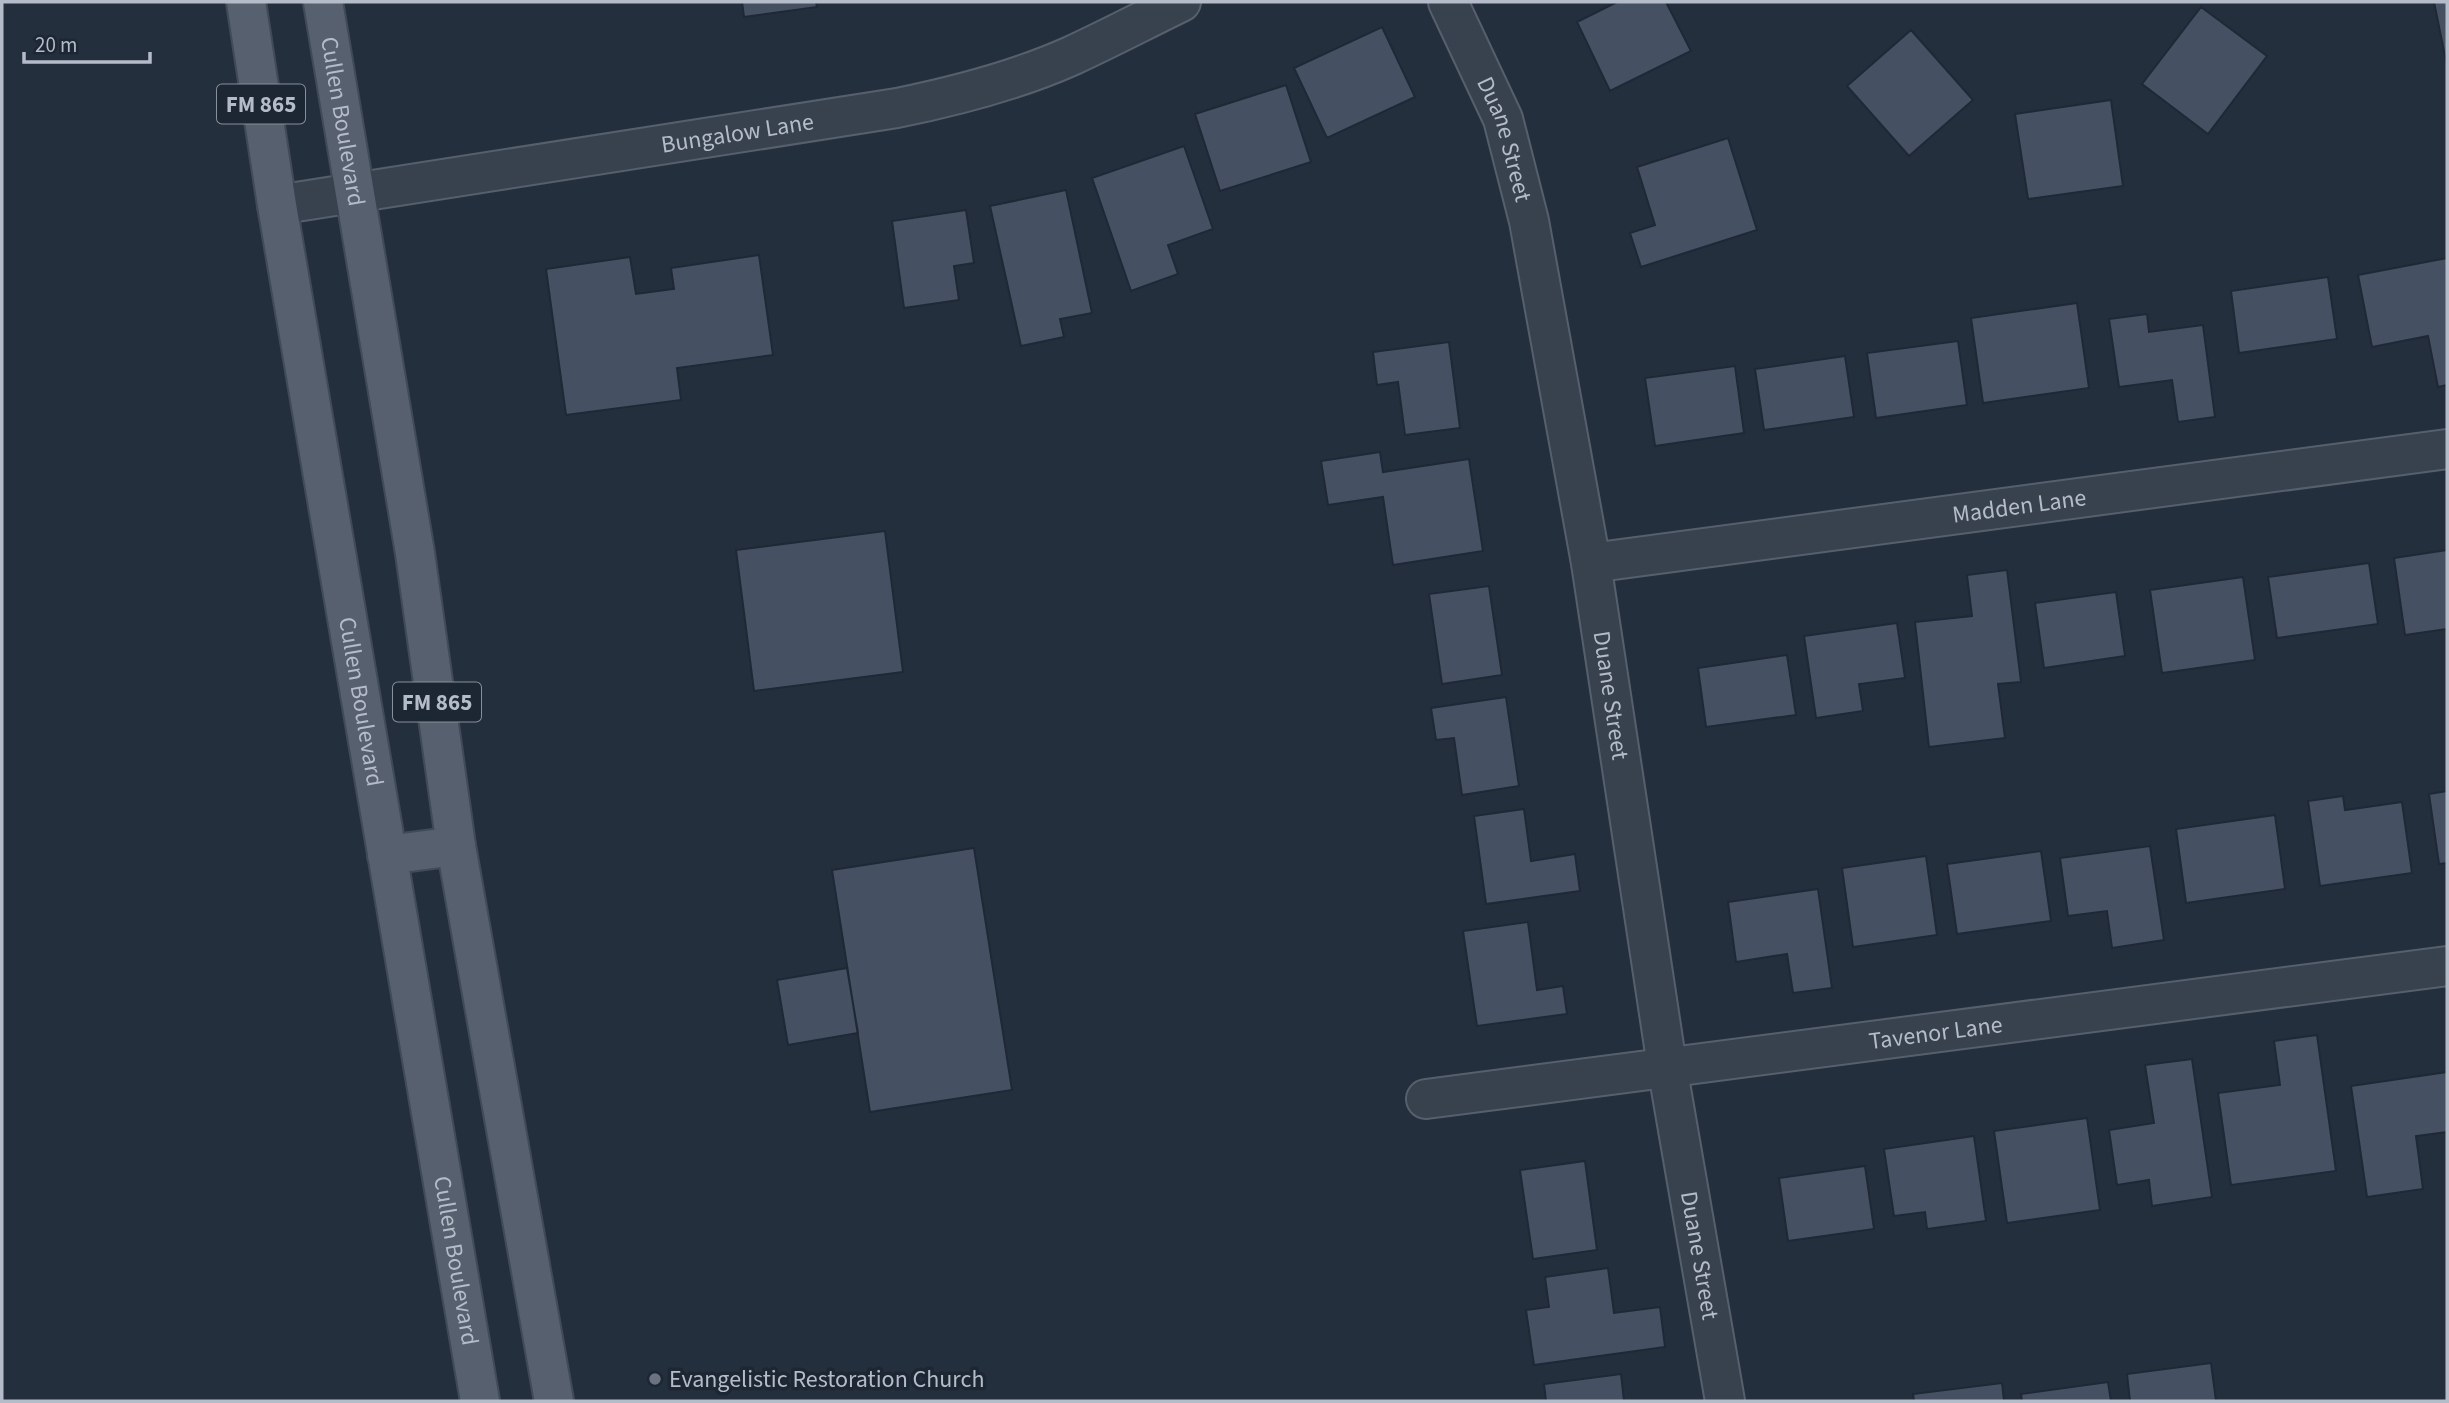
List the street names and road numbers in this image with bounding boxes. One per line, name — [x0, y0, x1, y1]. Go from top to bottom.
street label: Cullen Boulevard — [311, 34, 374, 209]
street label: Duane Street — [1467, 71, 1540, 206]
road number: FM 865 — [217, 85, 305, 124]
street label: Bungalow Lane — [659, 104, 816, 163]
street label: Madden Lane — [1950, 480, 2088, 533]
street label: Cullen Boulevard — [329, 614, 392, 789]
street label: Duane Street — [1583, 629, 1638, 762]
road number: FM 865 — [393, 682, 481, 722]
street label: Tavenor Lane — [1867, 1007, 2005, 1059]
street label: Cullen Boulevard — [424, 1173, 487, 1348]
street label: Duane Street — [1671, 1188, 1728, 1322]

